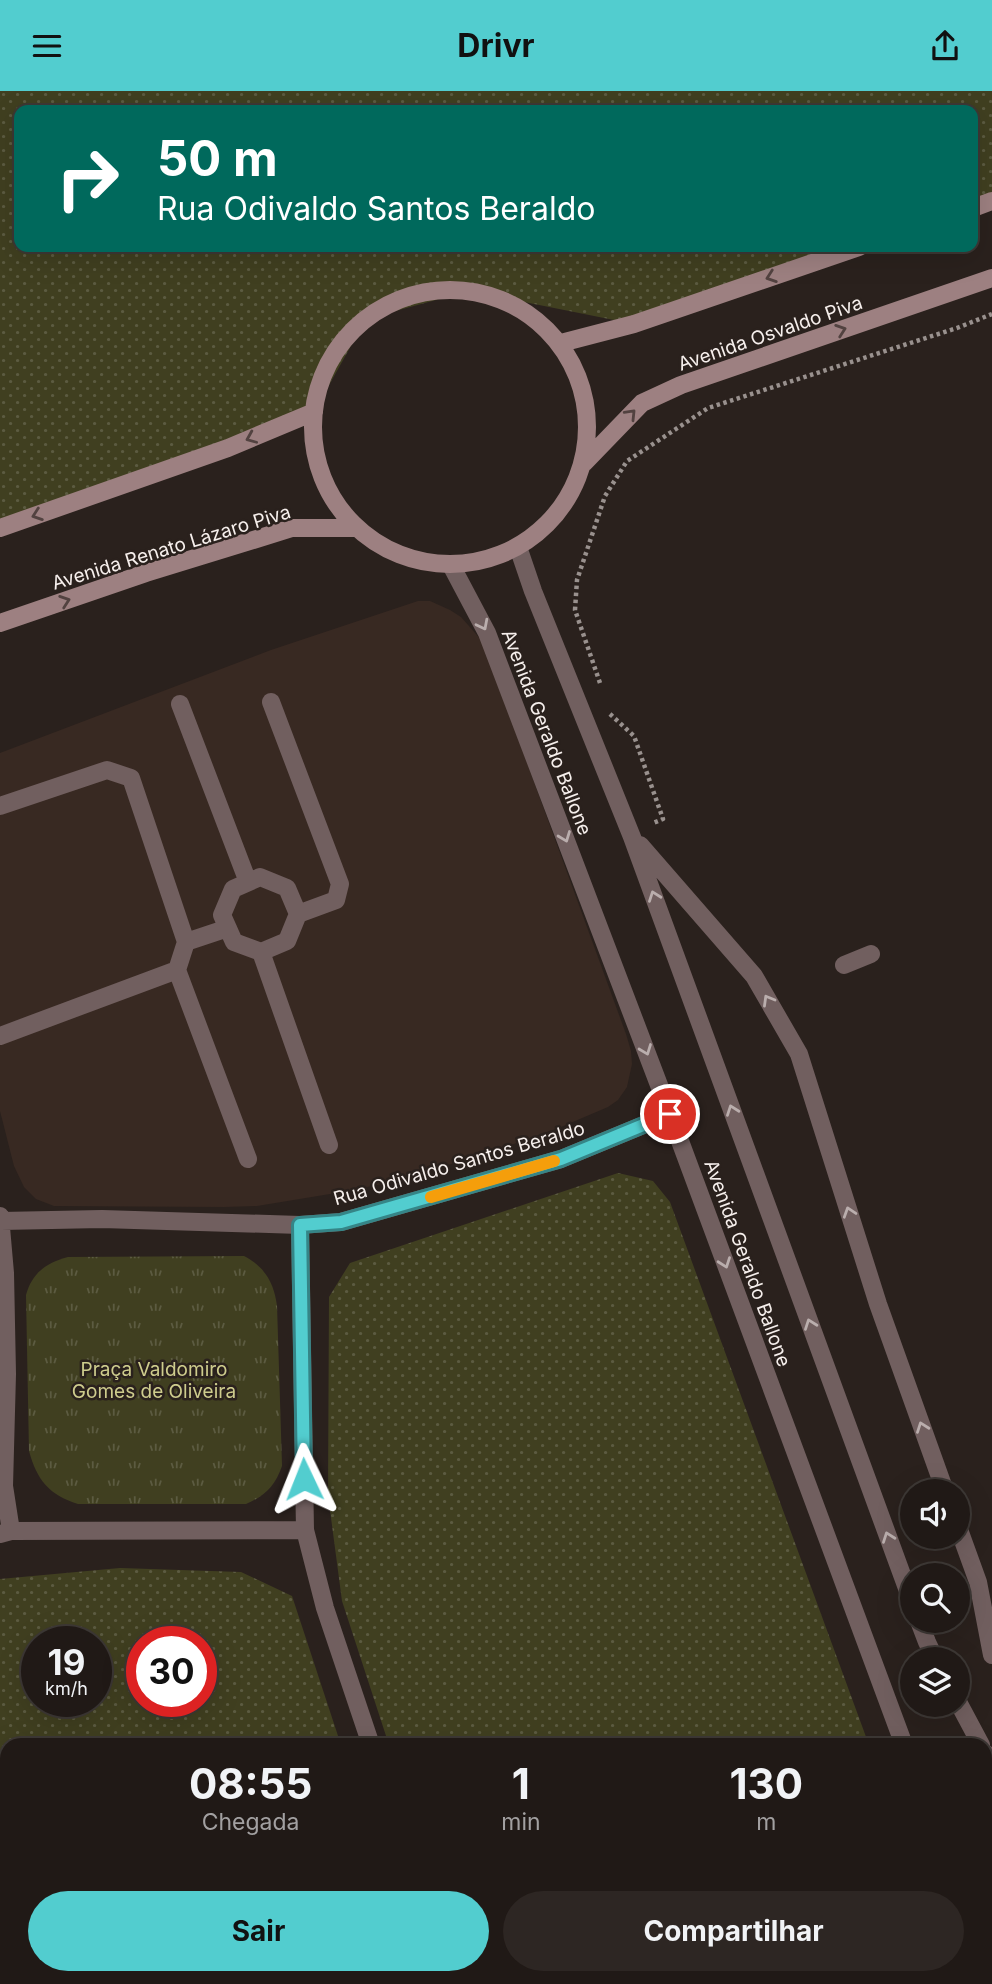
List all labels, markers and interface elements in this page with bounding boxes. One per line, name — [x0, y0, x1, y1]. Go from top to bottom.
text: Drivr — [457, 26, 535, 65]
icon: menu — [28, 27, 66, 65]
icon: share — [926, 27, 964, 65]
text: 50 m — [157, 129, 278, 188]
icon: right — [42, 133, 133, 224]
text: Rua Odivaldo Santos Beraldo — [157, 189, 595, 228]
one-way arrow — [765, 269, 777, 283]
street label: Avenida Osvaldo Piva — [675, 291, 865, 376]
one-way arrow — [835, 324, 847, 338]
one-way arrow — [623, 409, 636, 422]
one-way arrow — [245, 430, 258, 444]
street label: Avenida Renato Lázaro Piva — [49, 500, 293, 595]
one-way arrow — [31, 507, 43, 521]
one-way arrow — [58, 595, 70, 609]
one-way arrow — [474, 618, 488, 630]
street label: Avenida Geraldo Ballone — [497, 626, 596, 838]
one-way arrow — [556, 830, 570, 842]
one-way arrow — [648, 891, 662, 903]
one-way arrow — [763, 995, 776, 1008]
one-way arrow — [637, 1043, 651, 1055]
pin — [640, 1084, 700, 1144]
icon: arrive — [651, 1095, 689, 1133]
one-way arrow — [726, 1105, 740, 1117]
street label: Rua Odivaldo Santos Beraldo — [331, 1117, 587, 1210]
street label: Avenida Geraldo Ballone — [699, 1156, 796, 1370]
one-way arrow — [842, 1206, 857, 1218]
one-way arrow — [717, 1256, 731, 1268]
one-way arrow — [804, 1318, 818, 1330]
park label: Praça Valdomiro Gomes de Oliveira — [72, 1358, 236, 1403]
one-way arrow — [916, 1421, 930, 1433]
position arrow — [267, 1442, 341, 1516]
map controls — [900, 1479, 970, 1717]
button: sound — [900, 1479, 970, 1549]
one-way arrow — [883, 1532, 897, 1544]
button: search — [900, 1563, 970, 1633]
speed limit sign: 30 — [126, 1626, 217, 1717]
text: 19 — [48, 1641, 85, 1683]
button: layers — [900, 1647, 970, 1717]
text: km/h — [45, 1678, 88, 1699]
text: 08:55 — [189, 1758, 312, 1809]
text: 1 — [512, 1758, 530, 1809]
text: 130 — [730, 1758, 803, 1809]
text: Chegada — [202, 1808, 300, 1836]
text: min — [501, 1808, 541, 1836]
text: m — [756, 1808, 776, 1836]
button: Sair — [28, 1891, 489, 1971]
button: Compartilhar — [503, 1891, 964, 1971]

